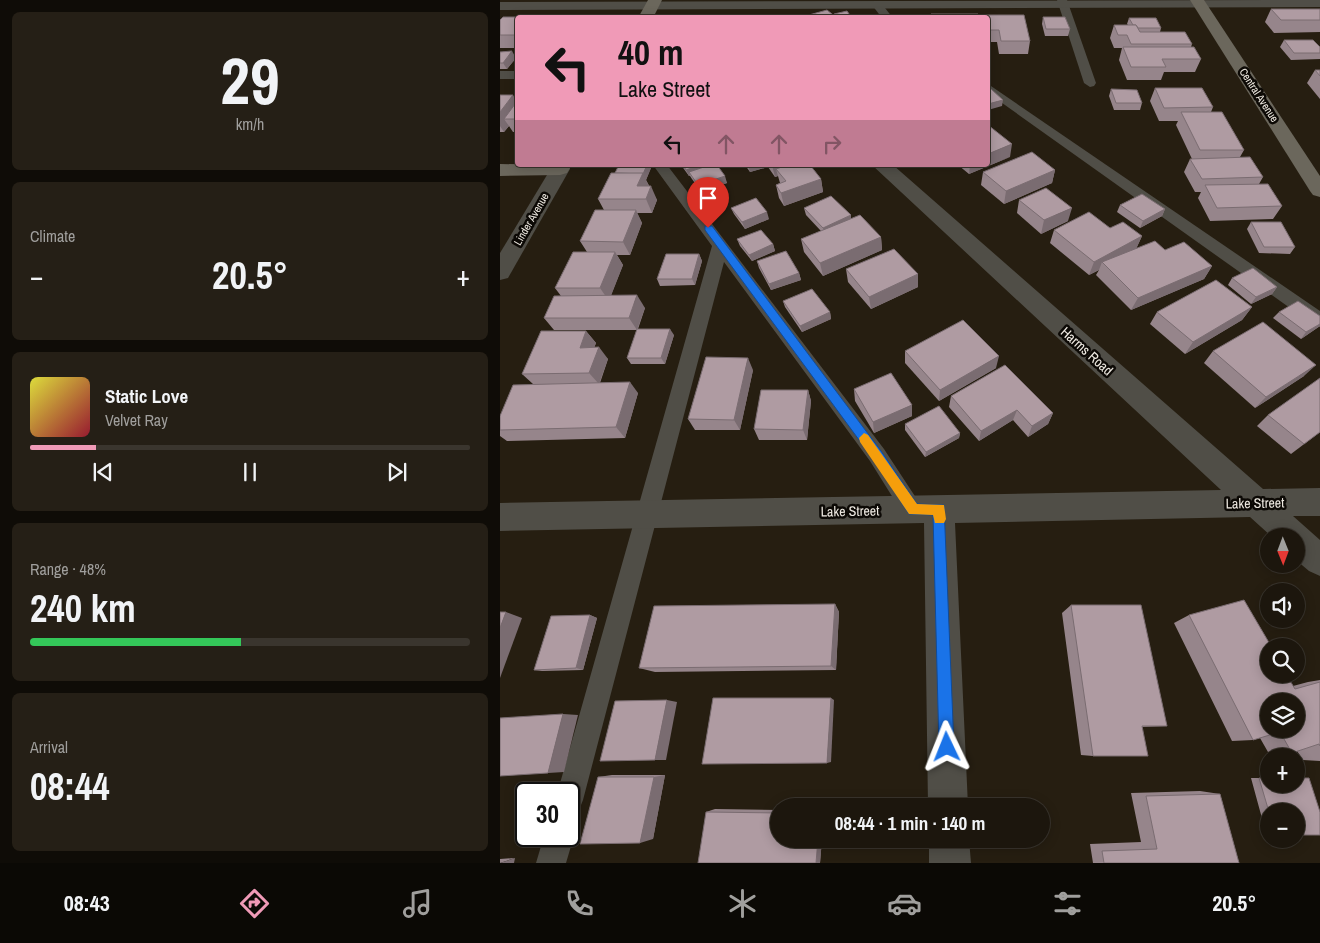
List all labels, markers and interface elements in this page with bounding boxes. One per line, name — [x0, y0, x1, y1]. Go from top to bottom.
text: 40 m — [618, 29, 683, 76]
icon: left — [535, 35, 600, 100]
text: 29 — [220, 37, 280, 124]
street label: Central Avenue — [1236, 65, 1282, 125]
text: Lake Street — [618, 74, 710, 104]
text: km/h — [236, 113, 264, 135]
icon: left — [659, 130, 687, 158]
icon: ahead — [712, 130, 740, 158]
icon: ahead — [765, 130, 793, 158]
icon: right — [818, 130, 846, 158]
pin — [687, 177, 729, 228]
icon: arrive — [694, 184, 722, 212]
street label: Linder Avenue — [510, 190, 552, 248]
text: Climate — [30, 225, 75, 247]
text: 20.5° — [212, 250, 288, 301]
text: − — [30, 257, 43, 295]
text: + — [457, 257, 470, 295]
street label: Harms Road — [1057, 323, 1117, 379]
text: Static Love — [105, 383, 188, 409]
text: Velvet Ray — [105, 409, 168, 431]
icon: previous — [89, 458, 117, 486]
icon: pause — [236, 458, 264, 486]
icon: next — [383, 458, 411, 486]
street label: Lake Street — [1225, 493, 1285, 513]
street label: Lake Street — [820, 501, 880, 521]
north arrow — [1260, 528, 1305, 572]
map controls — [1260, 528, 1305, 848]
text: Range · 48% — [30, 558, 106, 580]
text: 240 km — [30, 583, 136, 634]
button: sound — [1260, 583, 1305, 628]
button: search — [1260, 638, 1305, 683]
button: layers — [1260, 693, 1305, 738]
position arrow — [920, 720, 972, 772]
text: Arrival — [30, 736, 68, 758]
button: + — [1260, 748, 1305, 793]
text: 08:44 — [30, 761, 110, 812]
speed limit sign: 30 — [515, 782, 580, 847]
button: − — [1260, 803, 1305, 848]
text: 08:44 · 1 min · 140 m — [835, 810, 985, 836]
icon: directions — [237, 886, 272, 921]
icon: music — [400, 886, 435, 921]
icon: phone — [562, 886, 597, 921]
icon: climate — [725, 886, 760, 921]
icon: car — [887, 886, 922, 921]
icon: filters — [1050, 886, 1085, 921]
text: 08:43 — [64, 888, 110, 918]
text: 20.5° — [1212, 888, 1256, 918]

